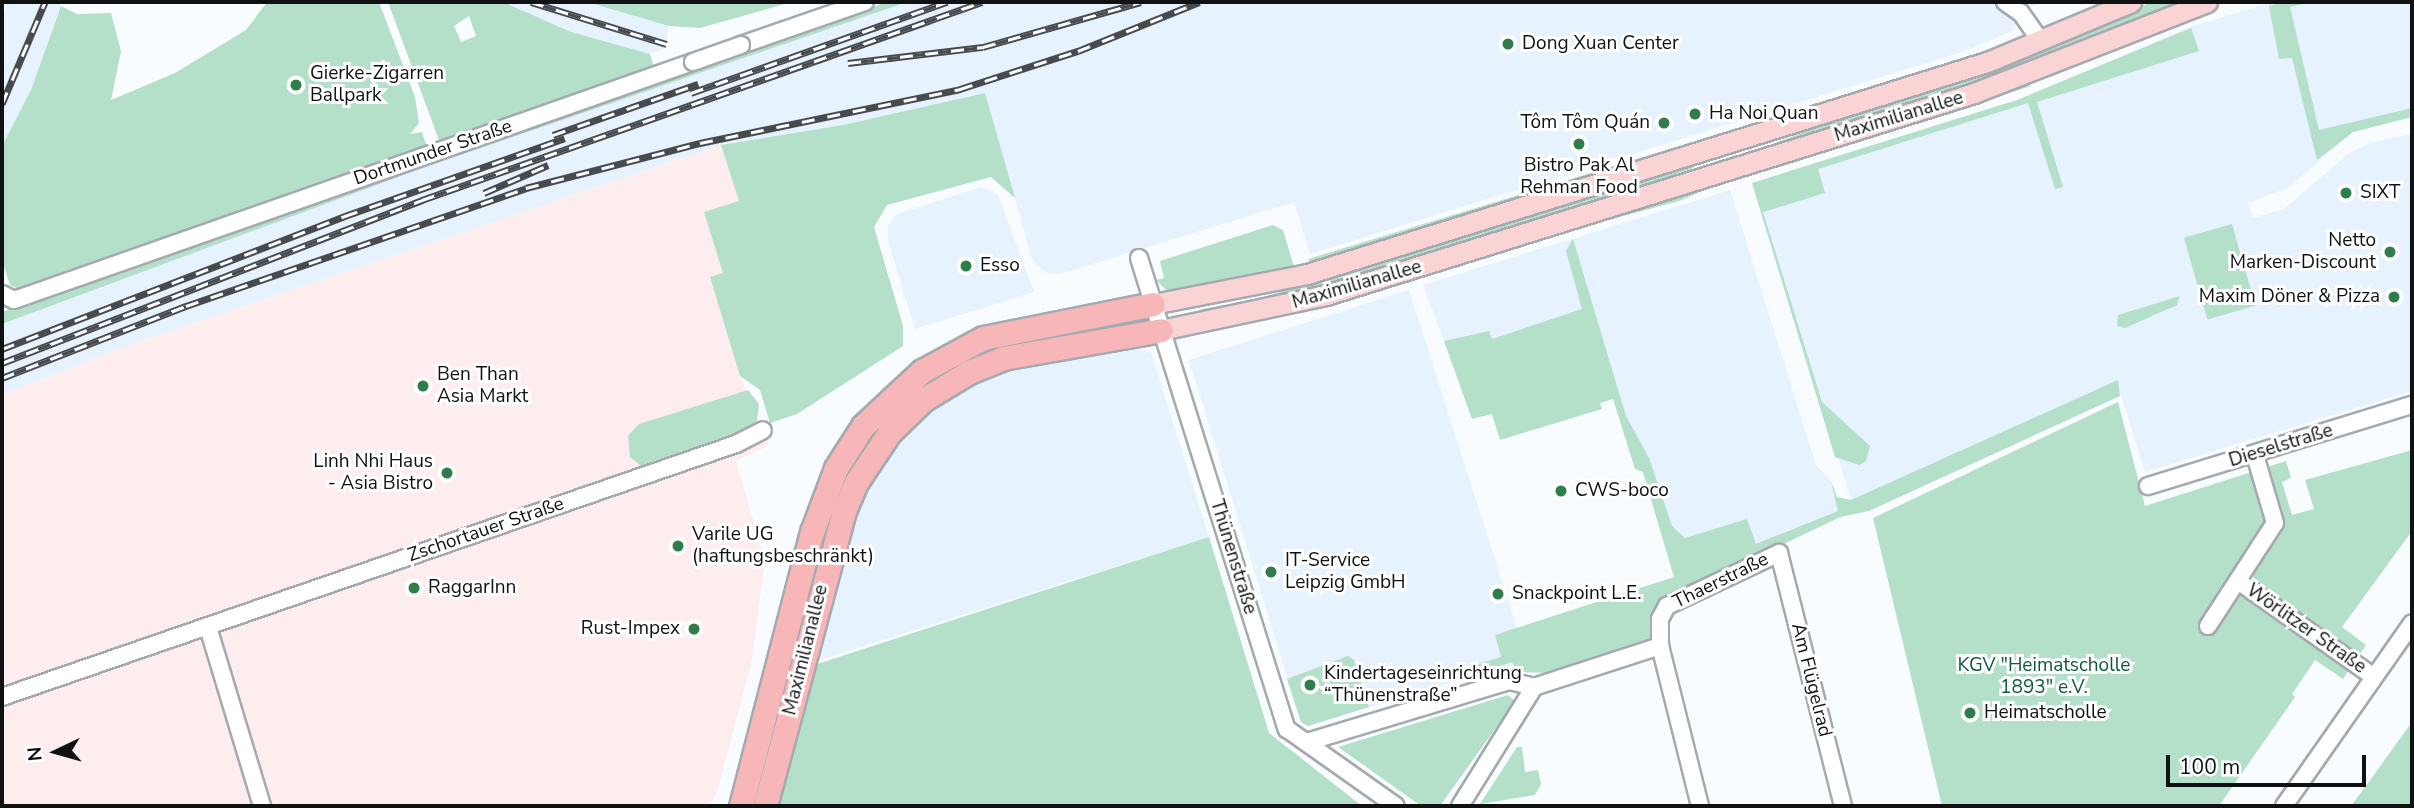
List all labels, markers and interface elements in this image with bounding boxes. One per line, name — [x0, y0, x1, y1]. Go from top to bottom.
place label: Dong Xuan Center — [1522, 33, 1679, 55]
marker: Dong Xuan Center — [1500, 36, 1516, 52]
place label: Gierke-Zigarren Ballpark — [310, 63, 444, 107]
marker: Gierke-Zigarren Ballpark — [288, 77, 304, 93]
street label: Maximilianallee — [1832, 87, 1966, 147]
place label: Ha Noi Quan — [1709, 103, 1818, 125]
marker: Ha Noi Quan — [1687, 106, 1703, 122]
place label: Tôm Tôm Quán — [1521, 112, 1650, 134]
street label: Dortmunder Straße — [351, 115, 515, 191]
marker: Tôm Tôm Quán — [1656, 115, 1672, 131]
marker: Bistro Pak Al Rehman Food — [1571, 136, 1587, 152]
place label: Bistro Pak Al Rehman Food — [1520, 155, 1638, 199]
place label: SIXT — [2360, 182, 2400, 204]
marker: SIXT — [2338, 185, 2354, 201]
place label: Netto Marken-Discount — [2230, 230, 2376, 274]
marker: Netto Marken-Discount — [2382, 244, 2398, 260]
place label: Esso — [980, 255, 1020, 277]
street label: Maximilianallee — [1290, 256, 1424, 314]
marker: Esso — [958, 258, 974, 274]
place label: Maxim Döner & Pizza — [2199, 286, 2380, 308]
marker: Maxim Döner & Pizza — [2386, 289, 2402, 305]
place label: Ben Than Asia Markt — [437, 364, 528, 408]
marker: Ben Than Asia Markt — [415, 378, 431, 394]
street label: Dieselstraße — [2226, 419, 2336, 473]
place label: Linh Nhi Haus - Asia Bistro — [313, 451, 433, 495]
marker: Linh Nhi Haus - Asia Bistro — [439, 465, 455, 481]
place label: CWS-boco — [1575, 480, 1669, 502]
marker: CWS-boco — [1553, 483, 1569, 499]
street label: Zschortauer Straße — [405, 493, 567, 567]
street label: Thünenstraße — [1205, 497, 1261, 617]
place label: Varile UG (haftungsbeschränkt) — [692, 524, 874, 568]
marker: Varile UG (haftungsbeschränkt) — [670, 538, 686, 554]
street label: Thaerstraße — [1670, 548, 1772, 614]
place label: IT-Service Leipzig GmbH — [1285, 550, 1406, 594]
marker: IT-Service Leipzig GmbH — [1263, 564, 1279, 580]
place label: RaggarInn — [428, 577, 516, 599]
street label: Wörlitzer Straße — [2242, 579, 2370, 679]
marker: RaggarInn — [406, 580, 422, 596]
street label: Maximilianallee — [779, 582, 833, 718]
place label: Snackpoint L.E. — [1512, 583, 1642, 605]
marker: Snackpoint L.E. — [1490, 586, 1506, 602]
place label: Rust-Impex — [581, 618, 680, 640]
marker: Rust-Impex — [686, 621, 702, 637]
street label: Am Flügelrad — [1786, 621, 1836, 739]
park label: KGV "Heimatscholle 1893" e.V. — [1958, 655, 2130, 699]
place label: Kindertageseinrichtung “Thünenstraße” — [1324, 663, 1522, 707]
marker: Kindertageseinrichtung “Thünenstraße” — [1302, 677, 1318, 693]
place label: Heimatscholle — [1984, 702, 2107, 724]
marker: Heimatscholle — [1962, 705, 1978, 721]
north arrow — [21, 717, 91, 787]
scale bar — [2169, 742, 2368, 786]
text: N — [22, 746, 49, 762]
text: 100 m — [2179, 753, 2240, 781]

